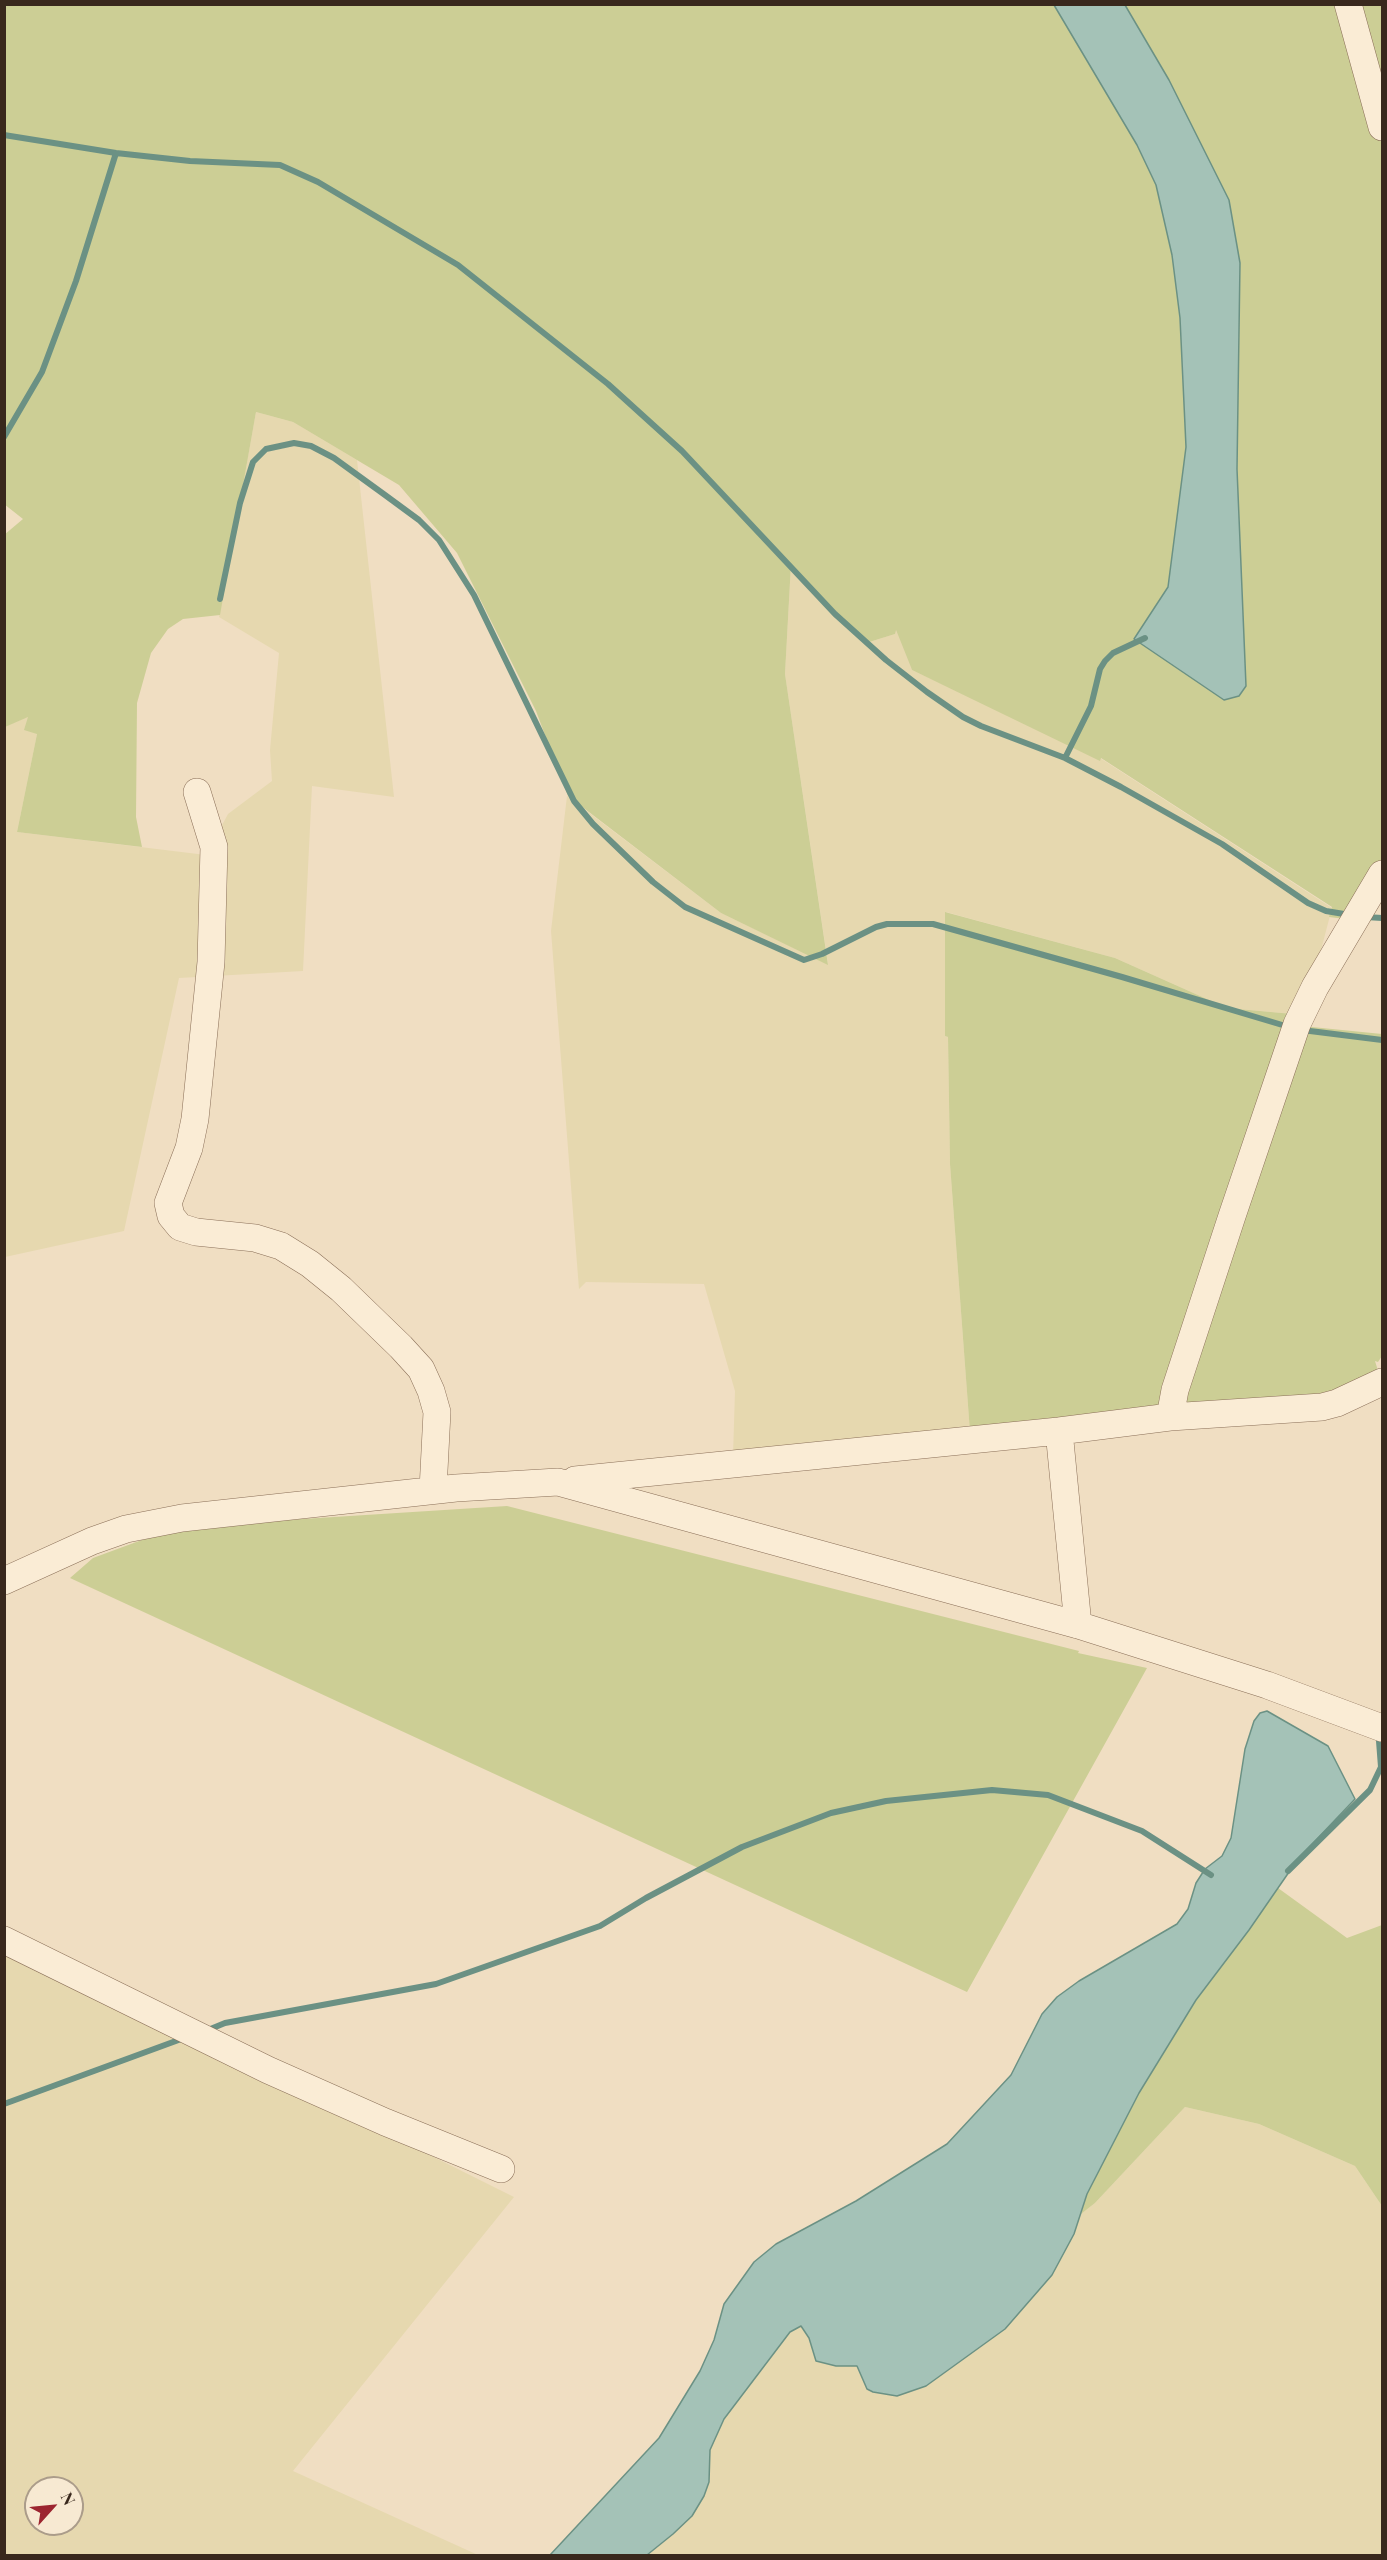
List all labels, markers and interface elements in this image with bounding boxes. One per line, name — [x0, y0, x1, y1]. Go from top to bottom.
north arrow — [24, 2476, 84, 2536]
text: N — [57, 2489, 81, 2508]

